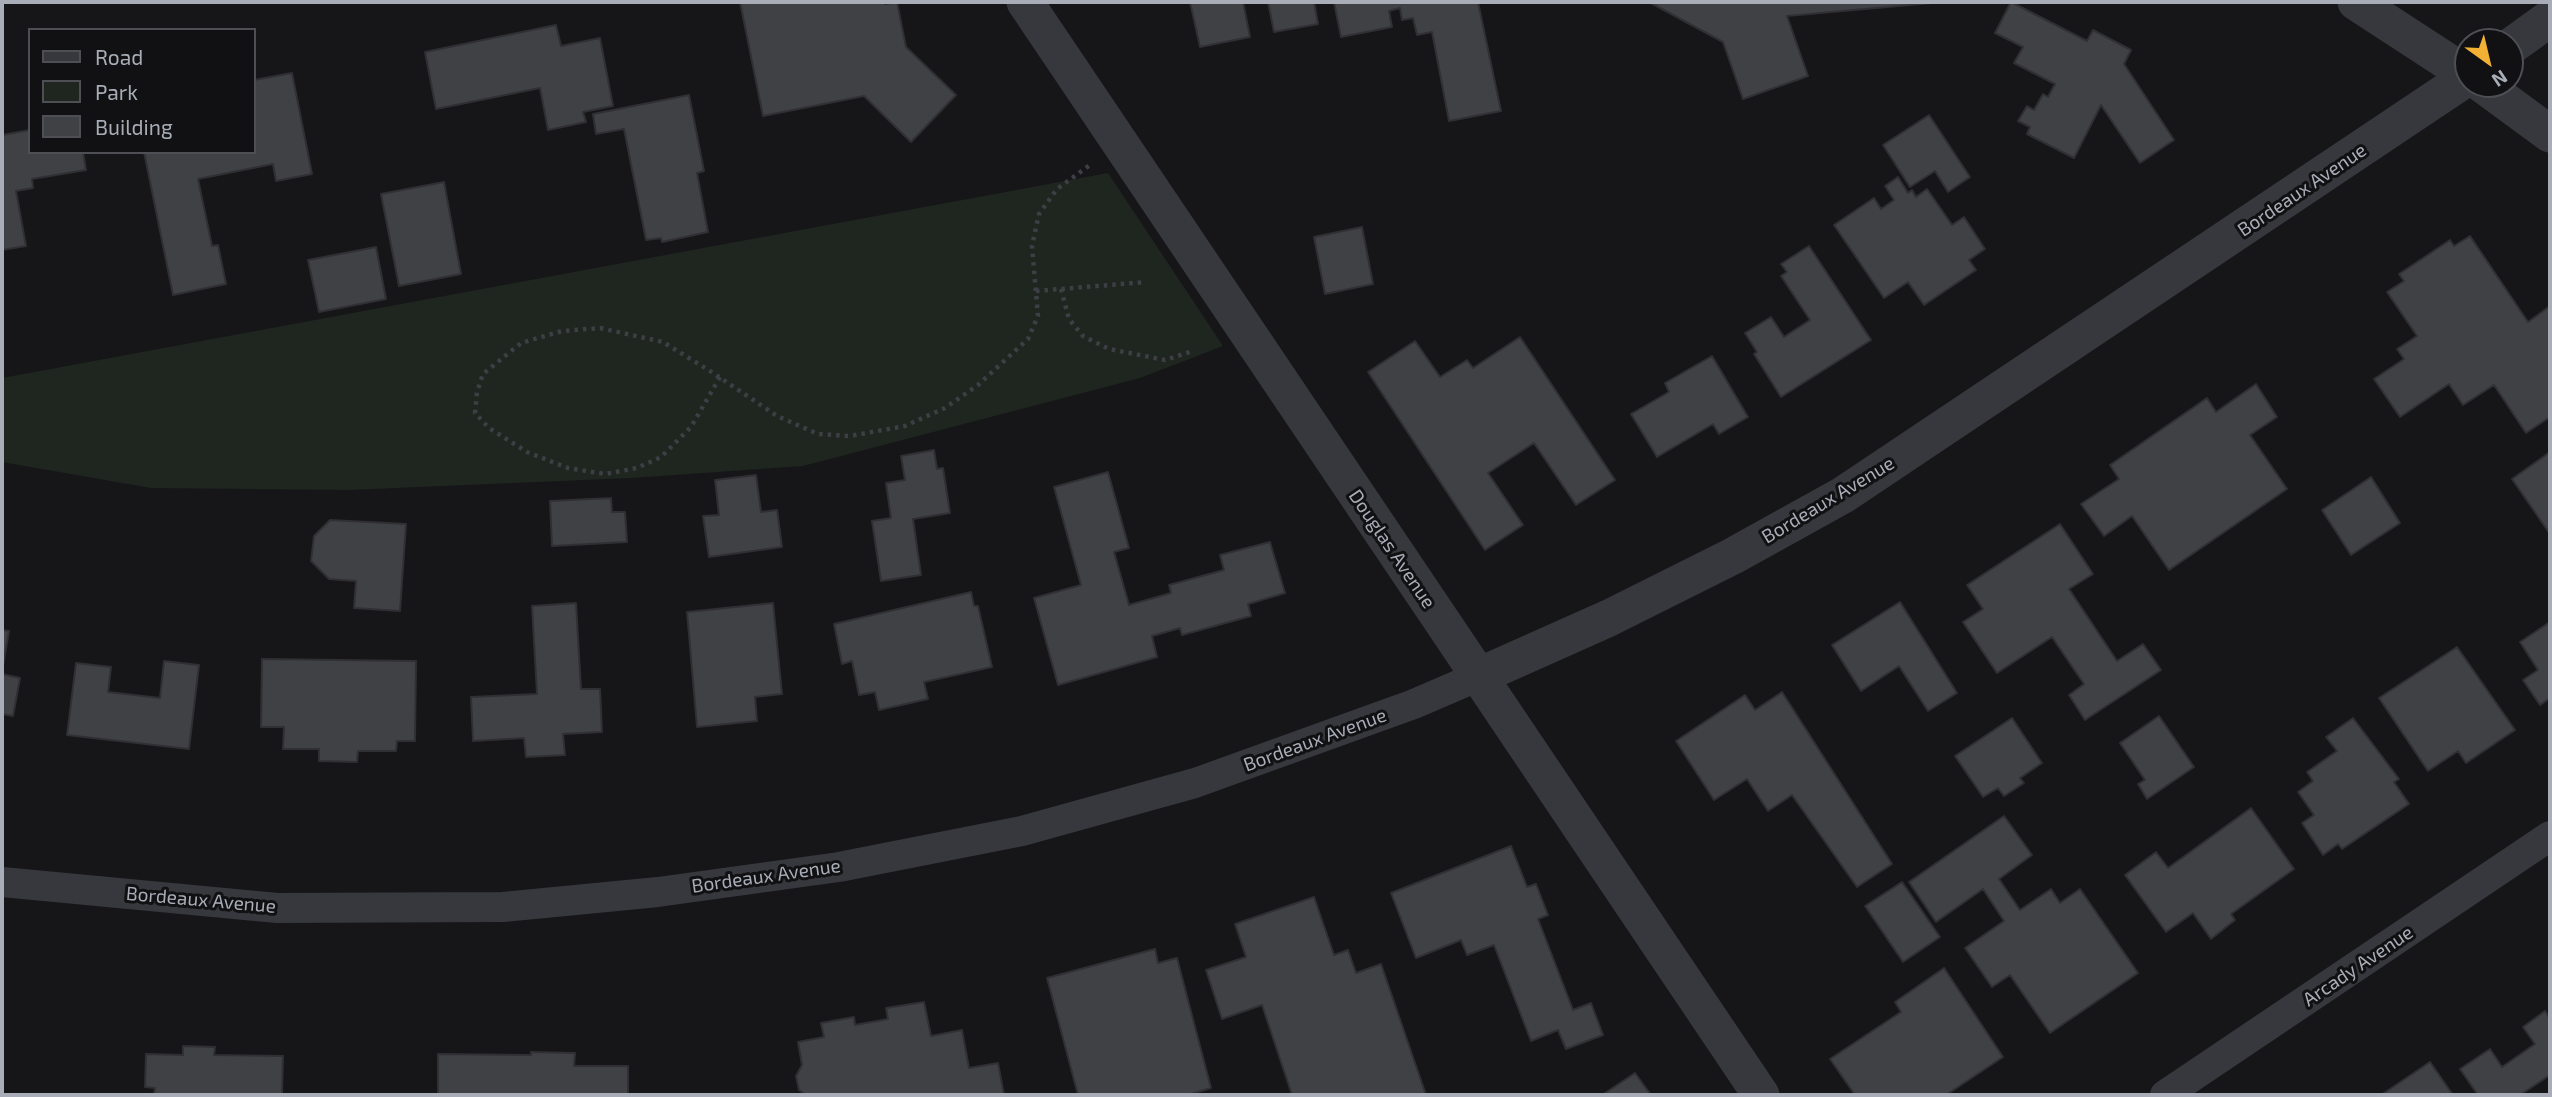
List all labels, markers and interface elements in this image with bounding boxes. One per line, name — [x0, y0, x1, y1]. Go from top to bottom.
legend — [28, 28, 256, 154]
north arrow — [2454, 28, 2524, 98]
text: Road — [95, 44, 143, 69]
text: N — [2488, 66, 2512, 93]
text: Park — [95, 79, 138, 104]
text: Building — [95, 114, 173, 139]
street label: Bordeaux Avenue — [2233, 139, 2371, 241]
street label: Bordeaux Avenue — [1758, 452, 1898, 548]
street label: Douglas Avenue — [1344, 485, 1440, 613]
street label: Bordeaux Avenue — [1240, 704, 1390, 776]
street label: Bordeaux Avenue — [690, 854, 842, 898]
street label: Bordeaux Avenue — [125, 882, 277, 918]
street label: Arcady Avenue — [2299, 921, 2417, 1011]

